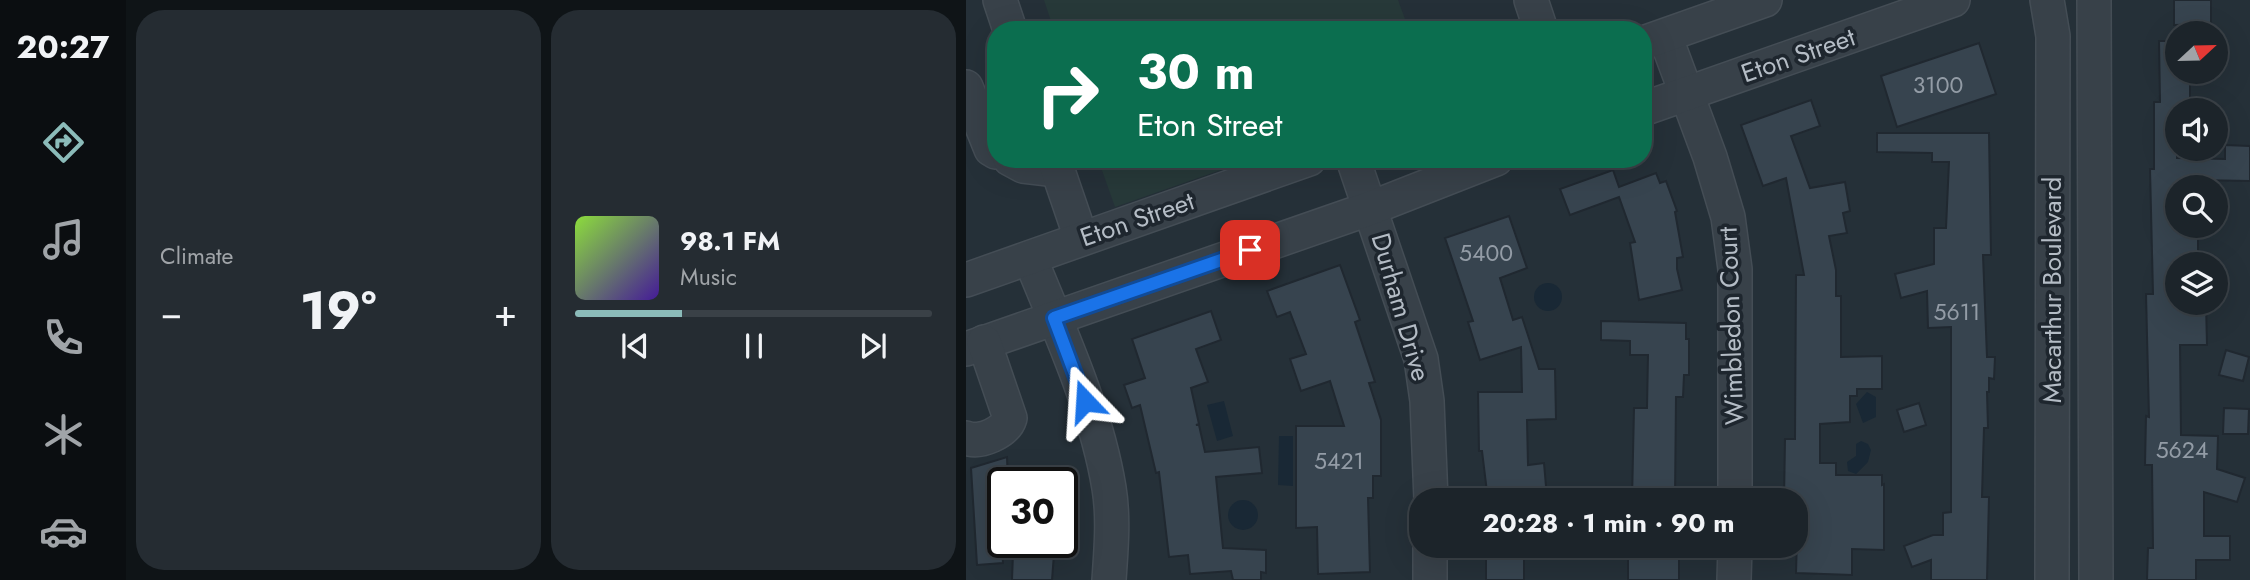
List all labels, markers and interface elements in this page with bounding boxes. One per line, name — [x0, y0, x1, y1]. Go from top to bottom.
street label: Eton Street — [1736, 18, 1861, 92]
north arrow — [2165, 21, 2228, 84]
map controls — [2165, 21, 2228, 315]
text: 20:27 — [17, 24, 109, 70]
text: 30 m — [1137, 37, 1255, 107]
icon: right — [1022, 49, 1113, 140]
house number: 3100 — [1913, 68, 1963, 102]
button: sound — [2165, 98, 2228, 161]
text: Eton Street — [1137, 102, 1283, 148]
icon: directions — [39, 118, 88, 167]
button: search — [2165, 175, 2228, 238]
street label: Macarthur Boulevard — [2033, 177, 2071, 403]
street label: Eton Street — [1075, 182, 1200, 256]
icon: music — [39, 215, 88, 264]
pin — [1220, 220, 1280, 280]
text: 98.1 FM — [680, 222, 780, 260]
street label: Wimbledon Court — [1709, 226, 1753, 426]
street label: Durham Drive — [1362, 229, 1440, 385]
icon: arrive — [1231, 231, 1269, 269]
house number: 5400 — [1459, 236, 1513, 270]
text: Climate — [160, 239, 233, 273]
button: layers — [2165, 252, 2228, 315]
text: Music — [680, 260, 737, 294]
text: 19° — [300, 273, 376, 349]
text: − — [160, 285, 182, 340]
text: + — [494, 285, 517, 340]
house number: 5611 — [1934, 295, 1980, 329]
icon: phone — [39, 313, 88, 362]
icon: previous — [616, 327, 654, 365]
icon: pause — [735, 327, 773, 365]
icon: next — [854, 327, 892, 365]
position arrow — [1048, 364, 1122, 438]
icon: climate — [39, 410, 88, 459]
house number: 5624 — [2156, 433, 2208, 467]
house number: 5421 — [1314, 444, 1364, 478]
speed limit sign: 30 — [987, 467, 1078, 558]
text: 20:28 · 1 min · 90 m — [1482, 504, 1735, 542]
icon: car — [39, 507, 88, 556]

